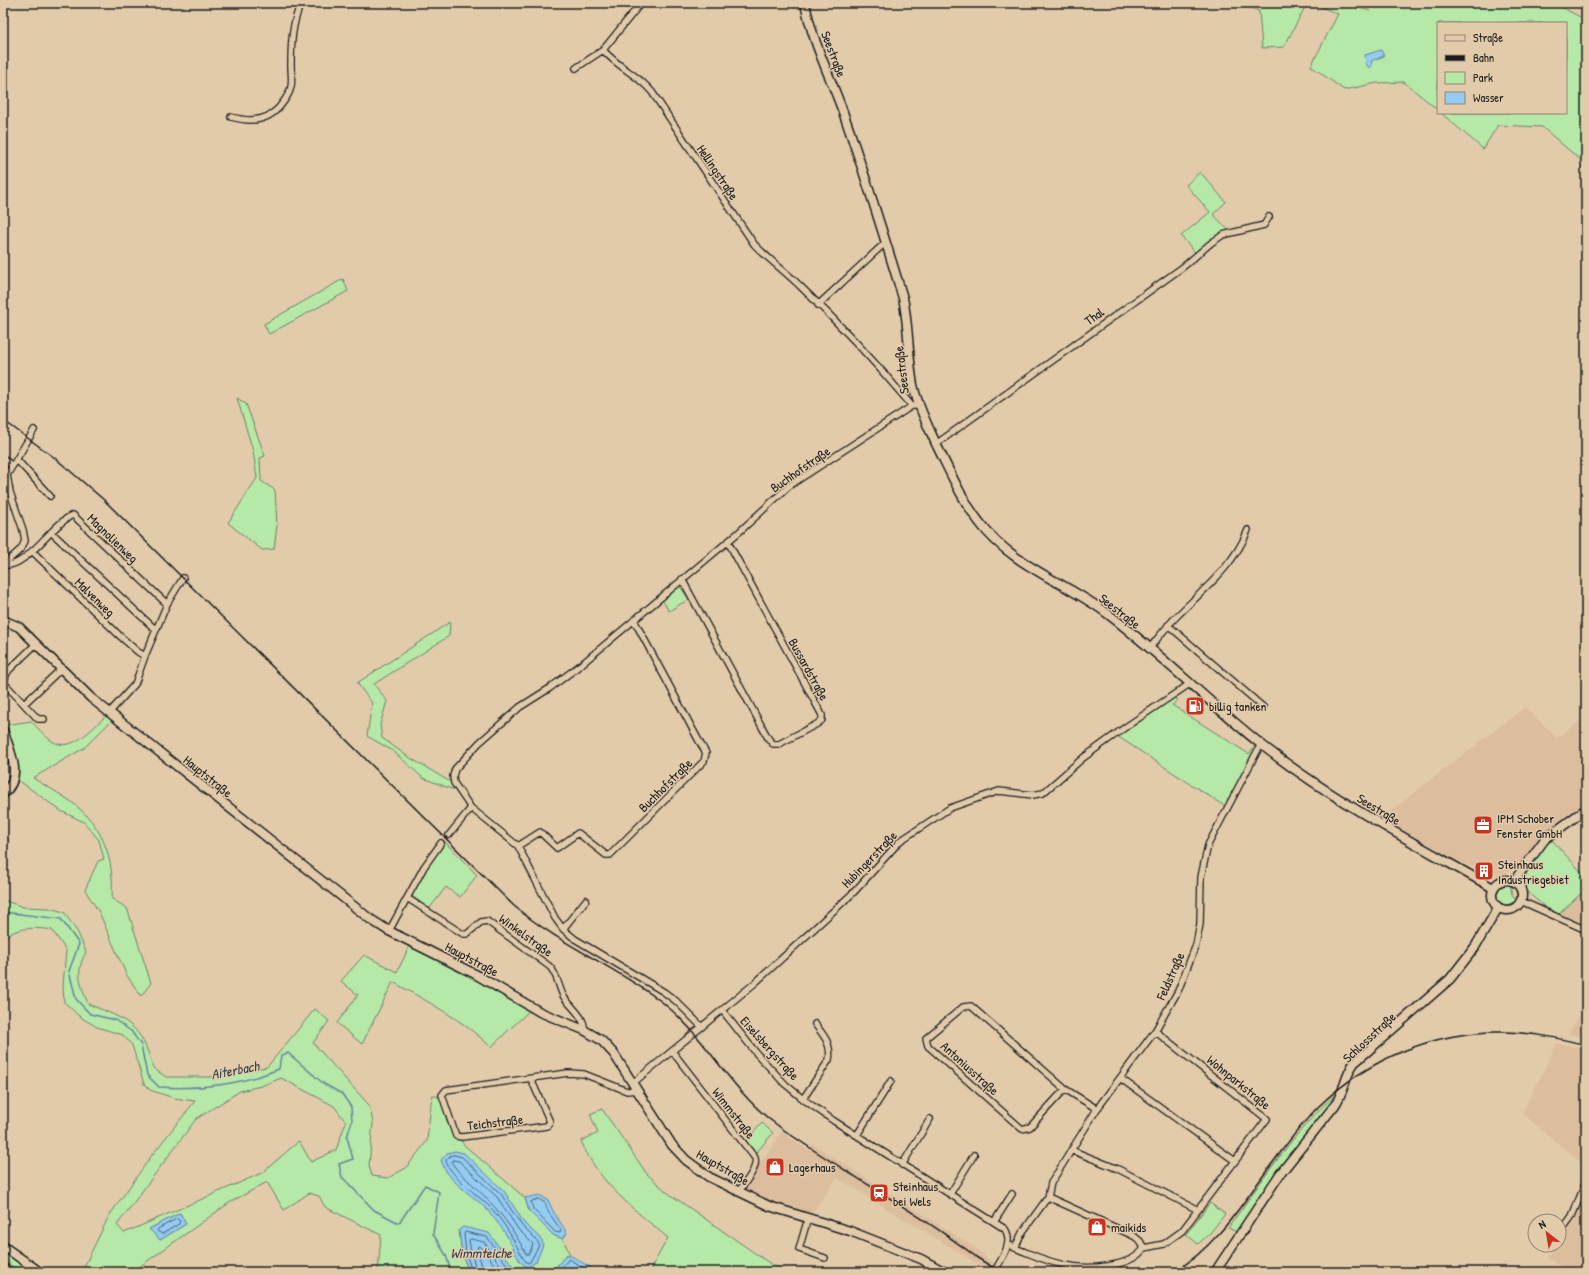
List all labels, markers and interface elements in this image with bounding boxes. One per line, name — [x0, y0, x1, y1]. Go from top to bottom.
legend — [1437, 22, 1567, 114]
street label: Seestraße — [817, 28, 851, 80]
text: Straße — [1473, 29, 1503, 46]
text: Bahn — [1473, 49, 1494, 66]
text: Park — [1473, 69, 1493, 86]
text: Wasser — [1473, 89, 1504, 106]
street label: Hellingstraße — [693, 141, 743, 203]
street label: Thal — [1081, 302, 1108, 329]
street label: Seestraße — [889, 345, 913, 395]
street label: Buchhofstraße — [766, 442, 834, 496]
street label: Magnolienweg — [84, 509, 142, 567]
street label: Malvenweg — [71, 573, 119, 621]
street label: Seestraße — [1096, 589, 1144, 633]
street label: Bussardstraße — [784, 635, 834, 703]
fuel station icon: billig tanken — [1184, 695, 1206, 717]
place label: billig tanken — [1209, 697, 1267, 715]
street label: Hauptstraße — [180, 751, 236, 801]
street label: Buchhofstraße — [634, 754, 696, 816]
street label: Seestraße — [1354, 789, 1404, 829]
place label: IPM Schober Fenster GmbH — [1496, 809, 1562, 842]
office icon: IPM Schober Fenster GmbH — [1472, 814, 1494, 836]
street label: Hubingerstraße — [837, 826, 901, 892]
place label: Steinhaus Industriegebiet — [1498, 855, 1569, 888]
building icon: Steinhaus Industriegebiet — [1473, 860, 1495, 882]
street label: Winkelstraße — [495, 909, 557, 961]
street label: Hauptstraße — [442, 937, 502, 981]
street label: Feldstraße — [1151, 949, 1188, 1004]
street label: Schlossstraße — [1338, 1008, 1400, 1066]
street label: Eiselsbergstraße — [736, 1012, 804, 1084]
street label: Antoniusstraße — [937, 1037, 1003, 1099]
street label: Wohnparkstraße — [1203, 1051, 1275, 1113]
water label: Aiterbach — [209, 1055, 262, 1083]
street label: Wimmstraße — [708, 1084, 760, 1142]
street label: Teichstraße — [466, 1110, 524, 1134]
street label: Hauptstraße — [693, 1145, 753, 1189]
shop icon: Lagerhaus — [764, 1156, 786, 1178]
place label: Lagerhaus — [789, 1158, 836, 1176]
place label: Steinhaus bei Wels — [893, 1177, 938, 1210]
station icon: Steinhaus bei Wels — [868, 1182, 890, 1204]
north arrow — [1527, 1213, 1567, 1253]
shop icon: maikids — [1086, 1216, 1108, 1238]
text: N — [1536, 1217, 1548, 1232]
place label: maikids — [1111, 1218, 1146, 1236]
water label: Wimmteiche — [450, 1243, 513, 1262]

